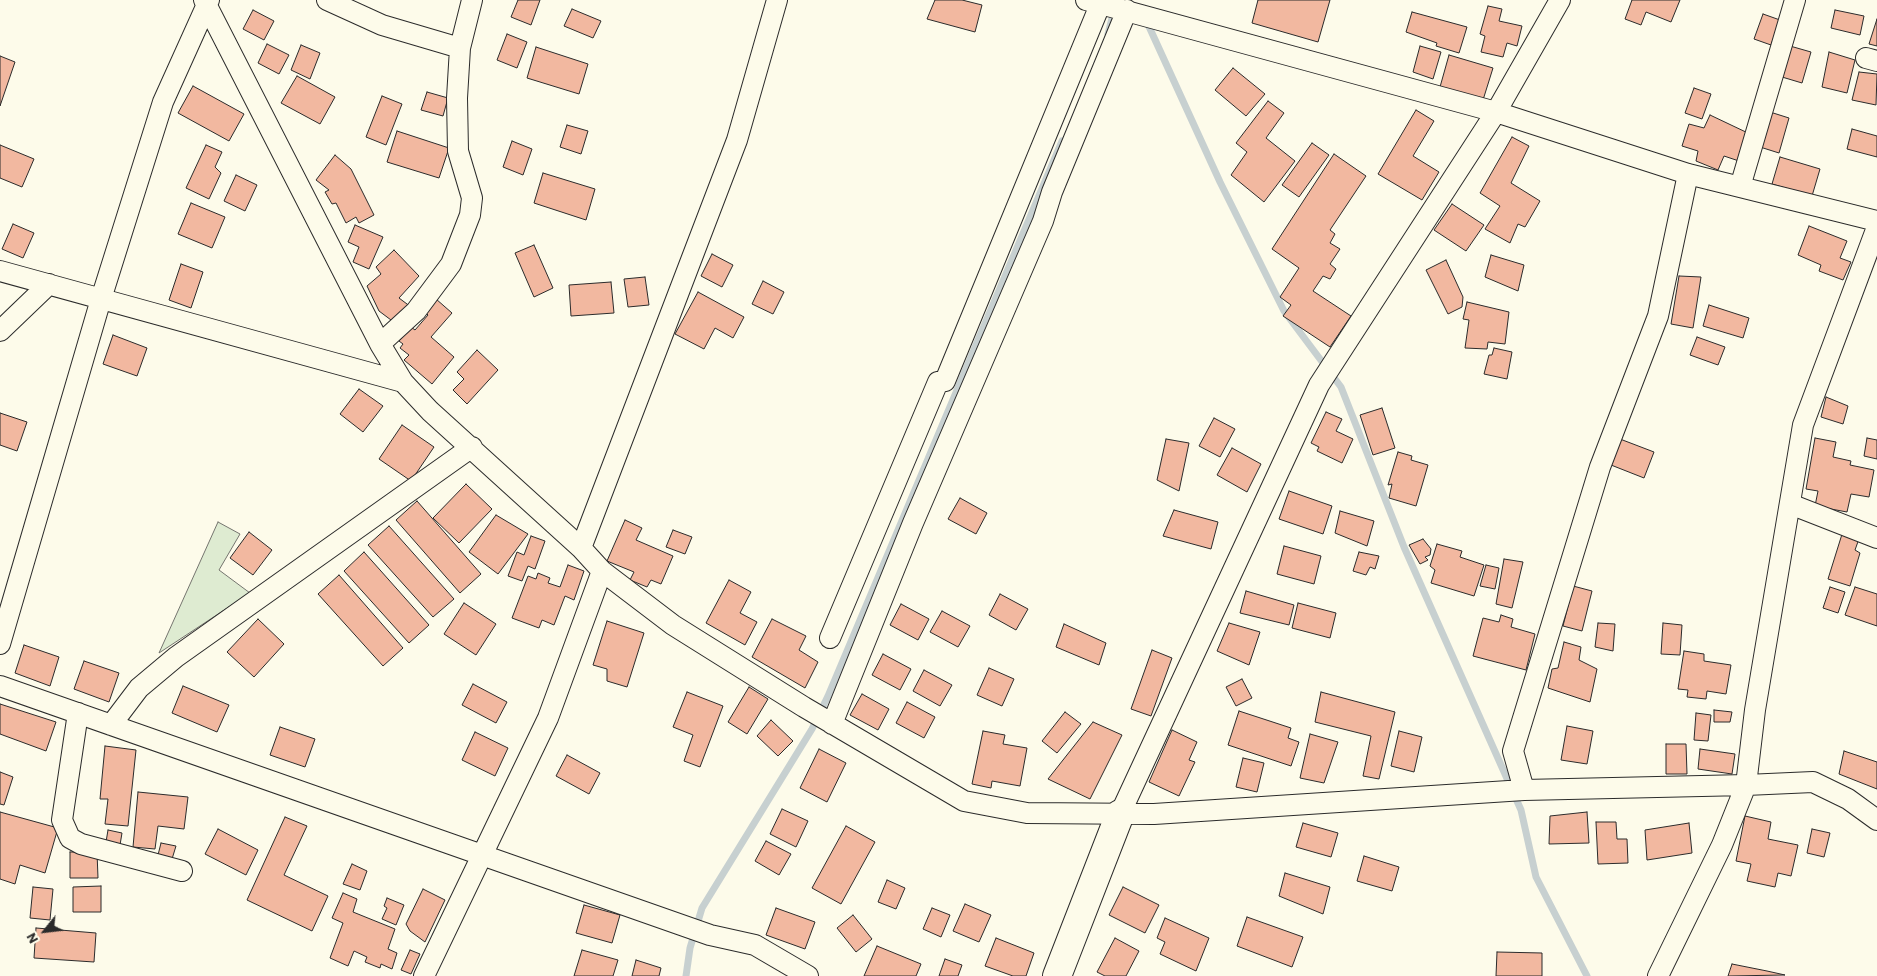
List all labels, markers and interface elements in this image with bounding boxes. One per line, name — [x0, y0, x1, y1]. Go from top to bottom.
north arrow — [20, 906, 70, 956]
text: N — [22, 930, 41, 947]

